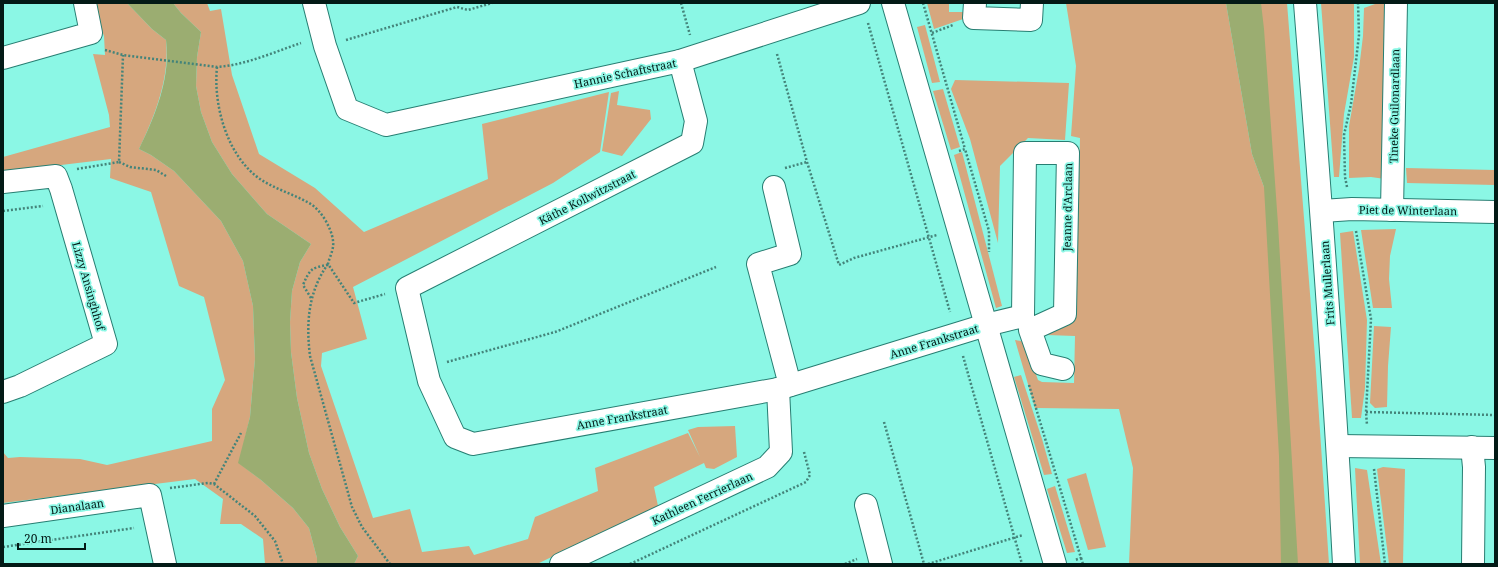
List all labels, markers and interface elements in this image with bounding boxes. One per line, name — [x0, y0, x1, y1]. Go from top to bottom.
street label: Tineke Guilonardlaan — [1386, 49, 1402, 163]
street label: Hannie Schaftstraat — [573, 55, 678, 91]
street label: Jeanne d'Arclaan — [1059, 163, 1075, 252]
street label: Käthe Kollwitzstraat — [536, 166, 638, 228]
street label: Piet de Winterlaan — [1359, 202, 1457, 218]
street label: Lizzy Ansinghhof — [69, 240, 109, 333]
street label: Frits Mullerlaan — [1317, 240, 1337, 326]
street label: Anne Frankstraat — [888, 320, 980, 362]
street label: Anne Frankstraat — [575, 402, 669, 432]
street label: Kathleen Ferrierlaan — [649, 468, 755, 528]
street label: Dianalaan — [49, 495, 105, 517]
scale bar — [18, 525, 85, 551]
text: 20 m — [24, 530, 52, 547]

